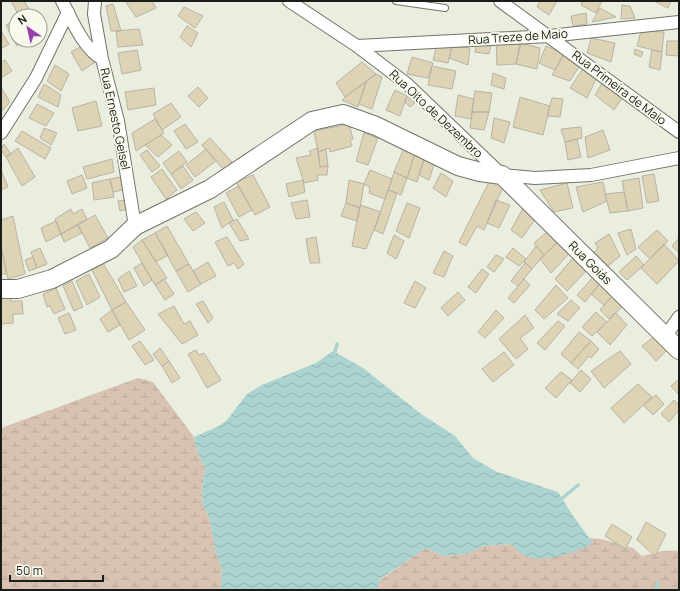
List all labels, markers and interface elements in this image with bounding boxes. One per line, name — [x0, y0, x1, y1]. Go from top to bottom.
north arrow — [8, 8, 48, 48]
text: N — [15, 11, 30, 28]
street label: Rua Treze de Maio — [467, 25, 568, 48]
street label: Rua Primeira de Maio — [568, 46, 670, 129]
street label: Rua Ernesto Geisel — [96, 66, 135, 171]
street label: Rua Oito de Dezembro — [386, 66, 487, 162]
street label: Rua Goiás — [565, 237, 616, 288]
scale bar — [10, 557, 103, 583]
text: 50 m — [16, 562, 43, 579]

